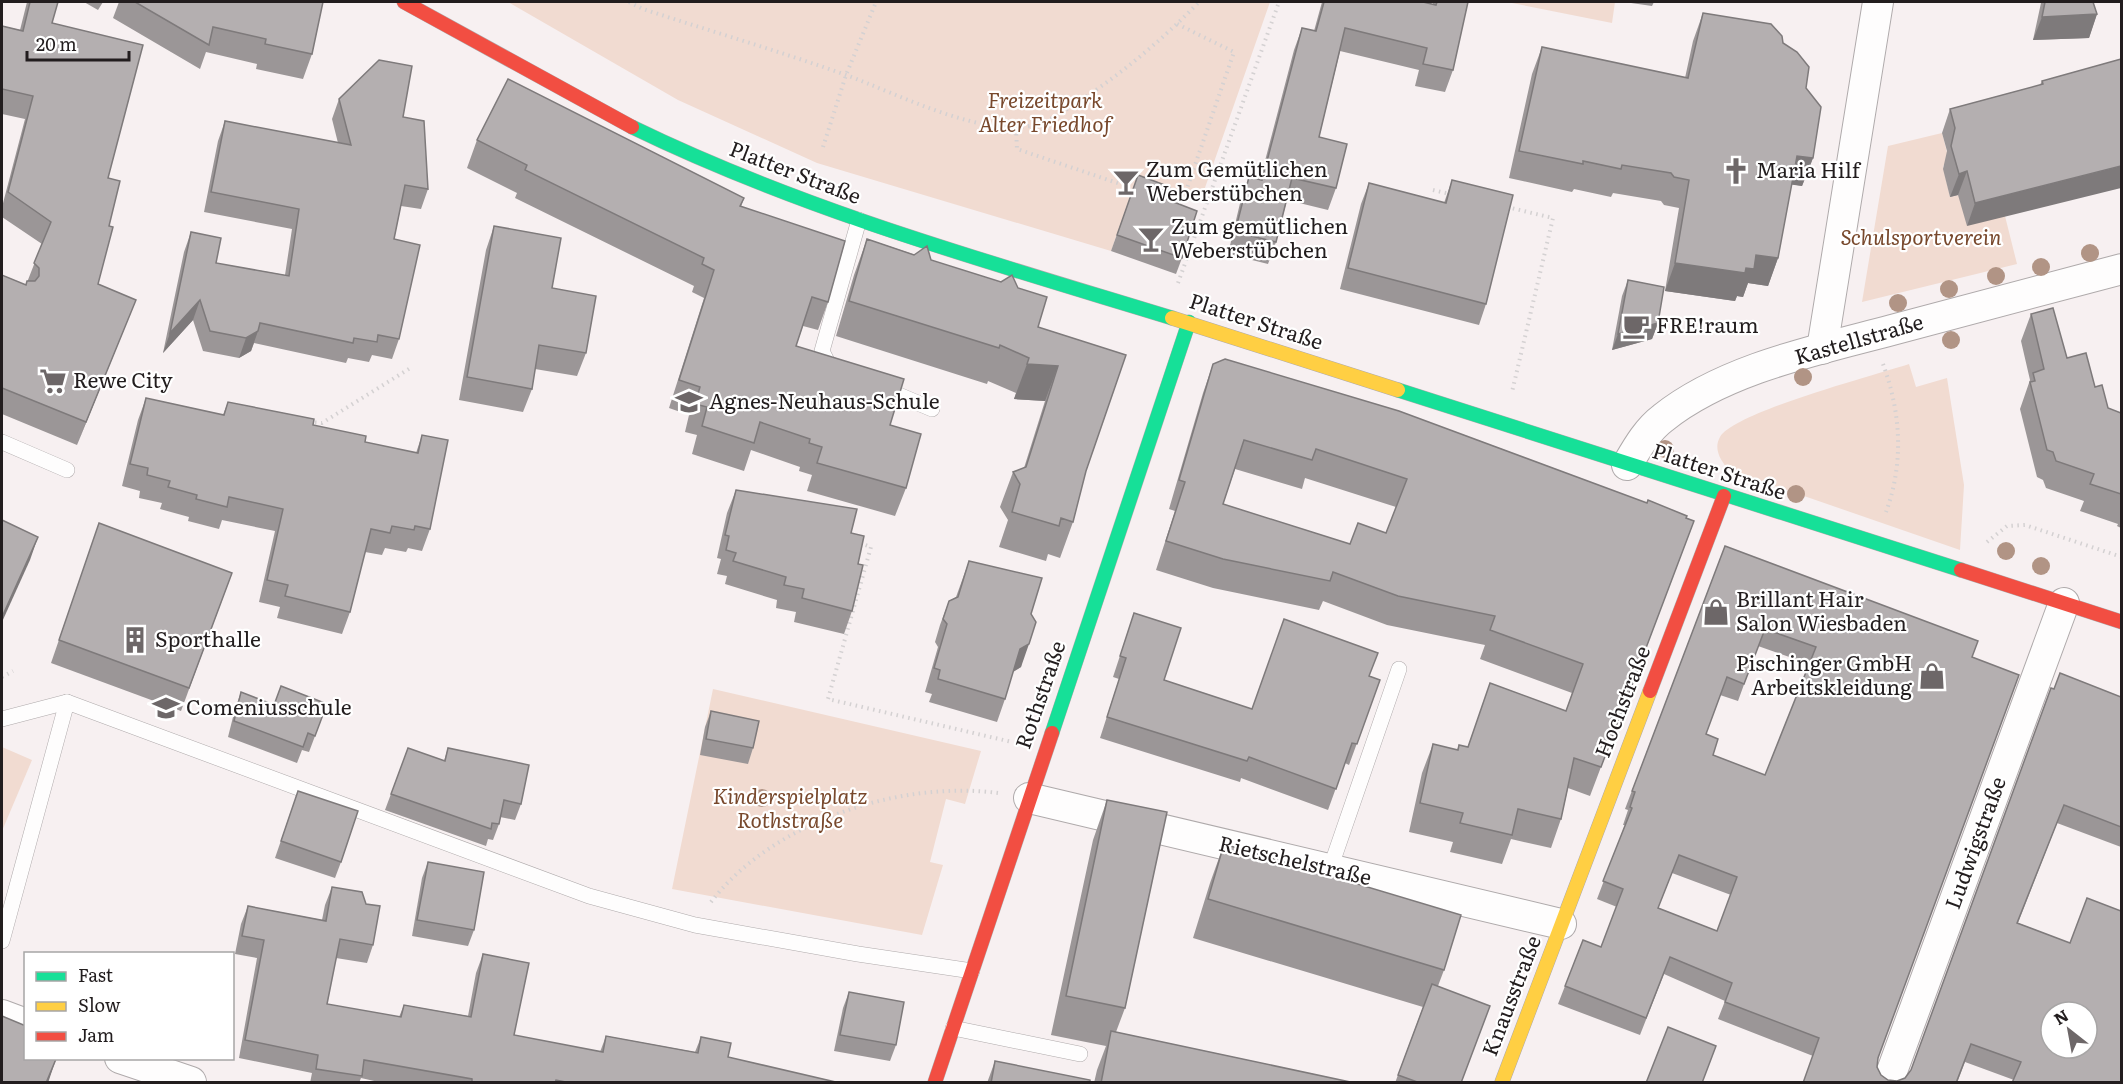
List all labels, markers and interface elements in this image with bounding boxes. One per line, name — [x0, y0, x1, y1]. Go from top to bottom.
scale bar — [27, 24, 129, 62]
text: 20 m — [36, 30, 77, 57]
park label: Freizeitpark Alter Friedhof — [979, 83, 1113, 138]
street label: Platter Straße — [726, 131, 866, 210]
place label: Zum Gemütlichen Weberstübchen — [1146, 152, 1328, 207]
place label: Maria Hilf — [1756, 153, 1862, 184]
church icon: Maria Hilf — [1721, 156, 1751, 186]
bar icon: Zum Gemütlichen Weberstübchen — [1111, 167, 1141, 197]
place label: Zum gemütlichen Weberstübchen — [1171, 209, 1348, 264]
park label: Schulsportverein — [1840, 220, 2002, 251]
bar icon: Zum gemütlichen Weberstübchen — [1136, 224, 1166, 254]
street label: Platter Straße — [1186, 283, 1328, 356]
street label: Kastellstraße — [1790, 304, 1926, 371]
place label: FRE!raum — [1656, 308, 1759, 339]
cafe icon: FRE!raum — [1621, 311, 1651, 341]
place label: Rewe City — [73, 363, 174, 394]
supermarket icon: Rewe City — [38, 366, 68, 396]
place label: Agnes-Neuhaus-Schule — [709, 384, 940, 415]
school or university icon: Agnes-Neuhaus-Schule — [674, 387, 704, 417]
street label: Platter Straße — [1649, 433, 1791, 506]
place label: Brillant Hair Salon Wiesbaden — [1736, 582, 1907, 637]
shop icon: Brillant Hair Salon Wiesbaden — [1701, 597, 1731, 627]
place label: Sporthalle — [155, 622, 261, 653]
building icon: Sporthalle — [120, 625, 150, 655]
street label: Rothstraße — [1006, 636, 1072, 752]
street label: Hochstraße — [1585, 641, 1656, 761]
place label: Pischinger GmbH Arbeitskleidung — [1736, 646, 1912, 701]
shop icon: Pischinger GmbH Arbeitskleidung — [1917, 661, 1947, 691]
place label: Comeniusschule — [186, 690, 352, 721]
school or university icon: Comeniusschule — [151, 693, 181, 723]
street label: Ludwigstraße — [1935, 772, 2012, 913]
park label: Kinderspielplatz Rothstraße — [713, 779, 867, 834]
street label: Rietschelstraße — [1216, 826, 1375, 891]
street label: Knausstraße — [1472, 930, 1547, 1060]
legend — [24, 952, 234, 1060]
text: Fast — [78, 961, 114, 988]
text: Slow — [78, 991, 121, 1018]
north arrow — [2039, 1000, 2099, 1060]
text: N — [2049, 1003, 2073, 1030]
text: Jam — [78, 1021, 114, 1048]

